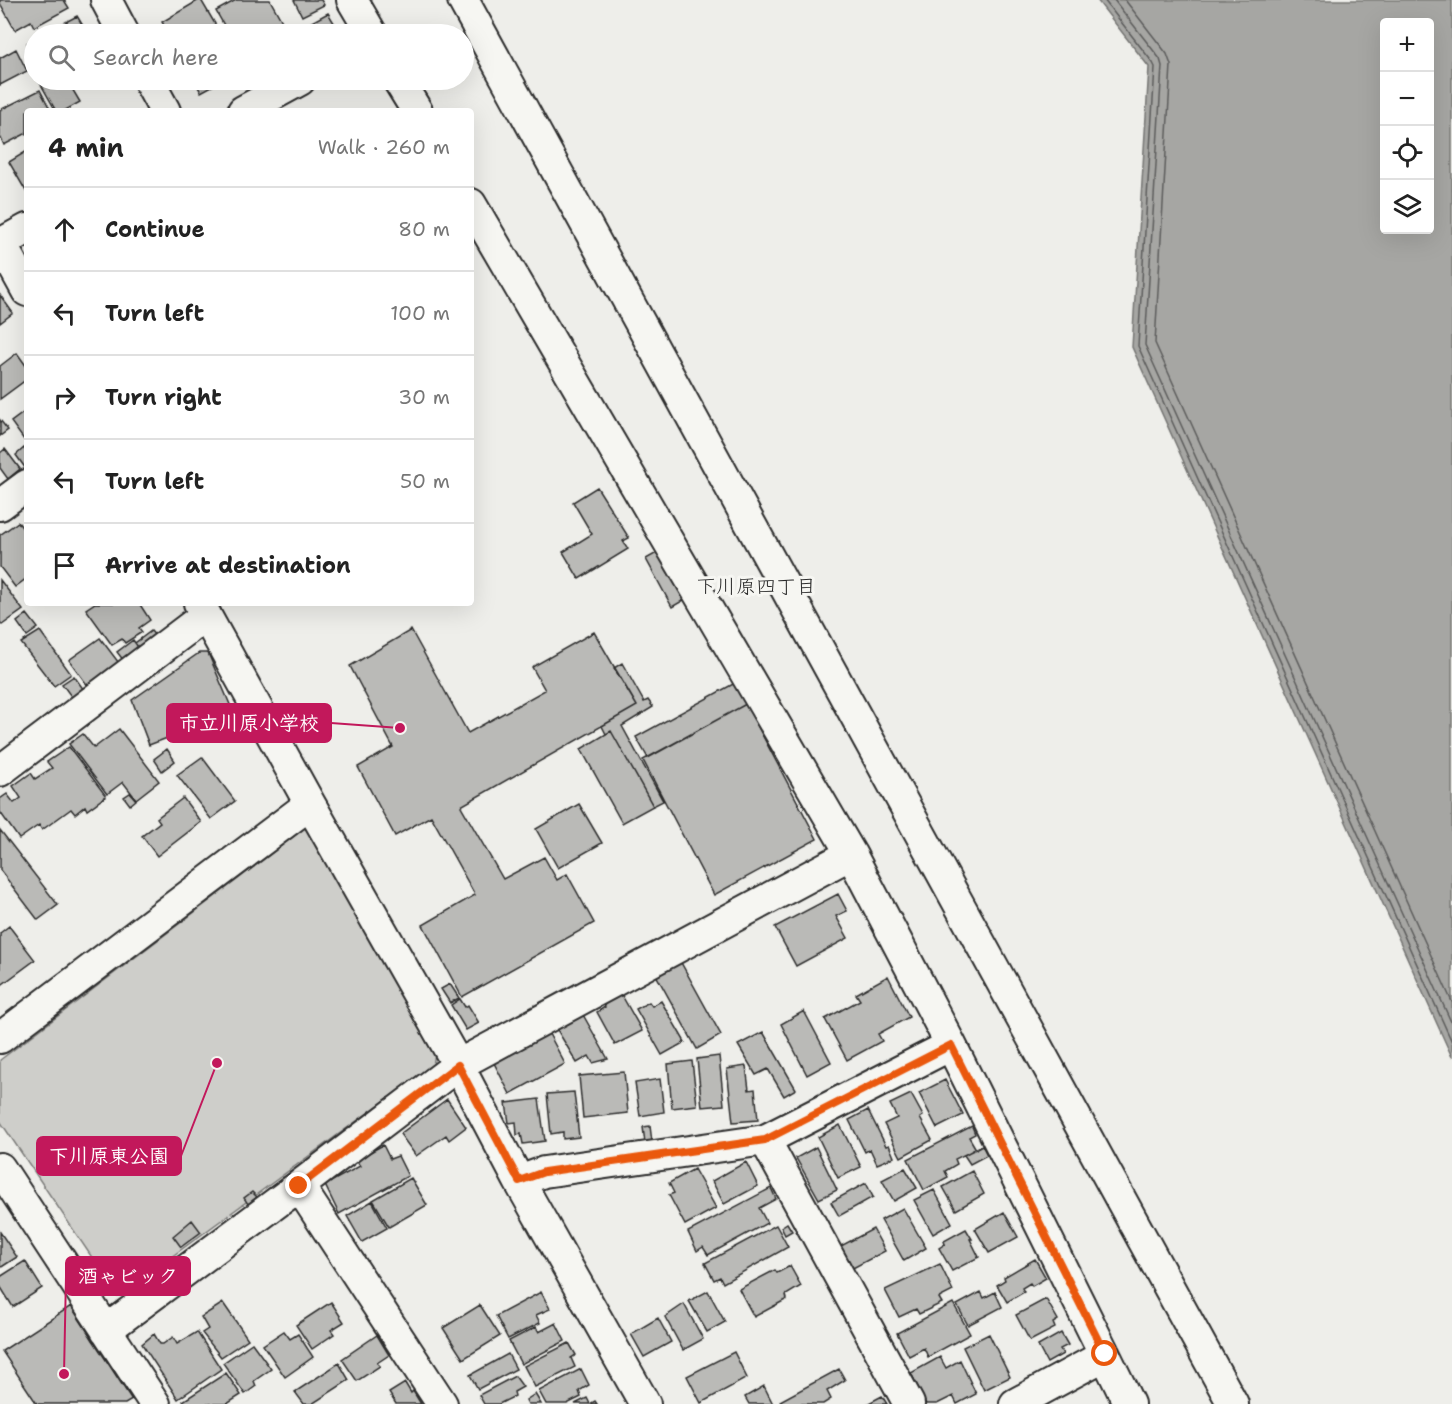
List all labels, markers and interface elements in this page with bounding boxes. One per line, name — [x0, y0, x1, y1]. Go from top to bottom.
map controls — [1380, 18, 1434, 234]
button: + — [1380, 18, 1434, 72]
search box — [24, 24, 474, 90]
icon: search — [45, 41, 78, 74]
text: Search here — [93, 43, 219, 72]
button: − — [1380, 72, 1434, 126]
button: locate — [1380, 126, 1434, 180]
text: 4 min — [48, 130, 124, 165]
text: Walk · 260 m — [318, 134, 450, 160]
button: layers — [1380, 180, 1434, 234]
icon: ahead — [48, 213, 81, 246]
text: Continue — [105, 215, 205, 244]
text: 80 m — [398, 216, 450, 242]
icon: left — [48, 297, 81, 330]
text: Turn left — [105, 299, 204, 328]
text: 100 m — [390, 300, 450, 326]
icon: right — [48, 381, 81, 414]
text: Turn right — [105, 383, 222, 412]
text: 30 m — [398, 384, 450, 410]
icon: left — [48, 465, 81, 498]
text: Turn left — [105, 467, 204, 496]
text: 50 m — [400, 468, 450, 494]
icon: arrive — [48, 549, 81, 582]
text: Arrive at destination — [105, 551, 351, 580]
district label: 下川原四丁目 — [696, 573, 816, 599]
callout: 市立川原小学校 — [167, 704, 331, 742]
text: 市立川原小学校 — [179, 710, 319, 736]
callout: 下川原東公園 — [37, 1137, 181, 1175]
text: 下川原東公園 — [49, 1143, 169, 1169]
route end — [285, 1172, 311, 1198]
callout: 酒ゃビック — [66, 1257, 190, 1295]
text: 酒ゃビック — [78, 1263, 178, 1289]
route start — [1091, 1340, 1117, 1366]

